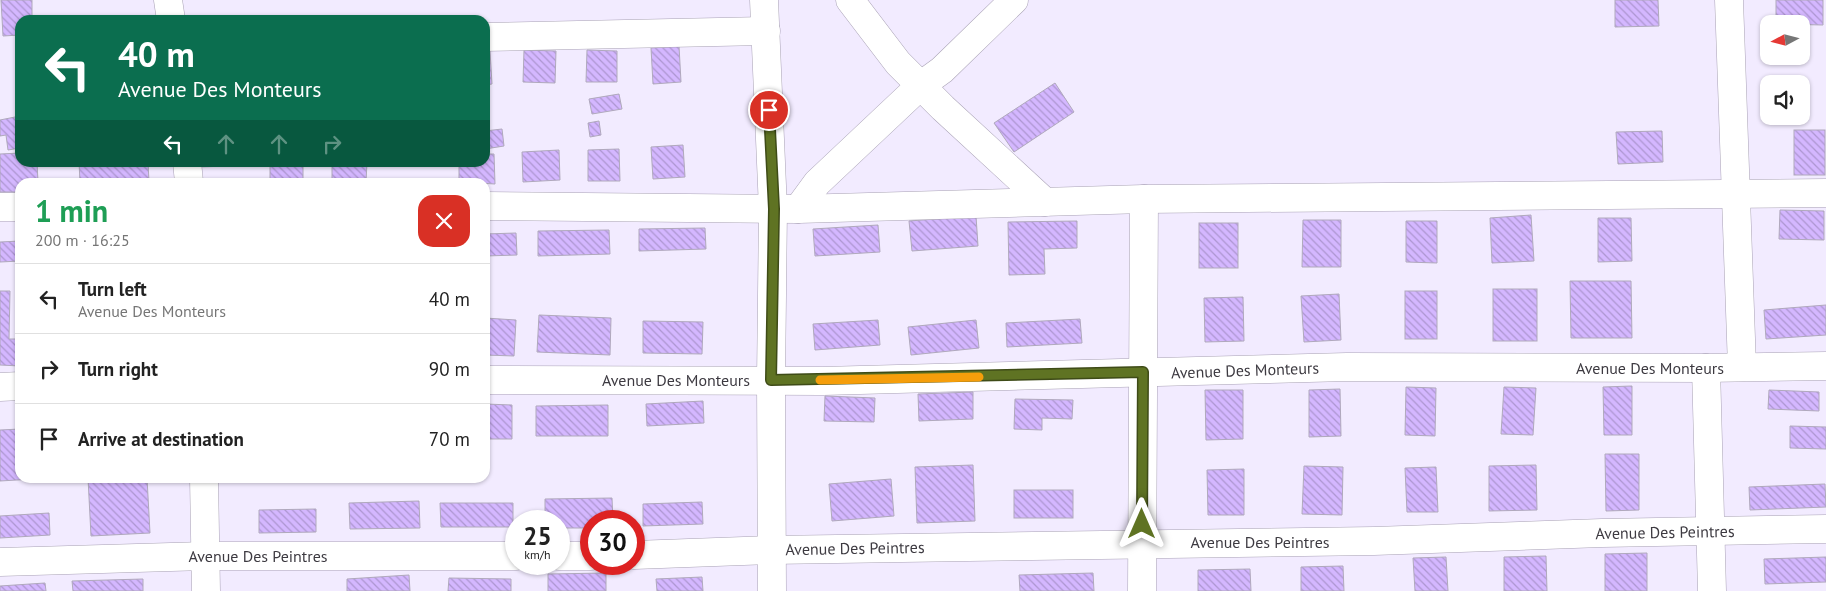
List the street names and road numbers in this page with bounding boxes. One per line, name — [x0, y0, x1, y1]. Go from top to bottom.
street label: Avenue Des Monteurs — [1171, 357, 1320, 383]
street label: Avenue Des Monteurs — [1576, 358, 1724, 378]
street label: Avenue Des Monteurs — [602, 370, 750, 390]
street label: Avenue Des Peintres — [1595, 521, 1735, 543]
street label: Avenue Des Peintres — [1190, 532, 1330, 552]
street label: Avenue Des Peintres — [785, 537, 925, 559]
street label: Avenue Des Peintres — [188, 546, 328, 566]

